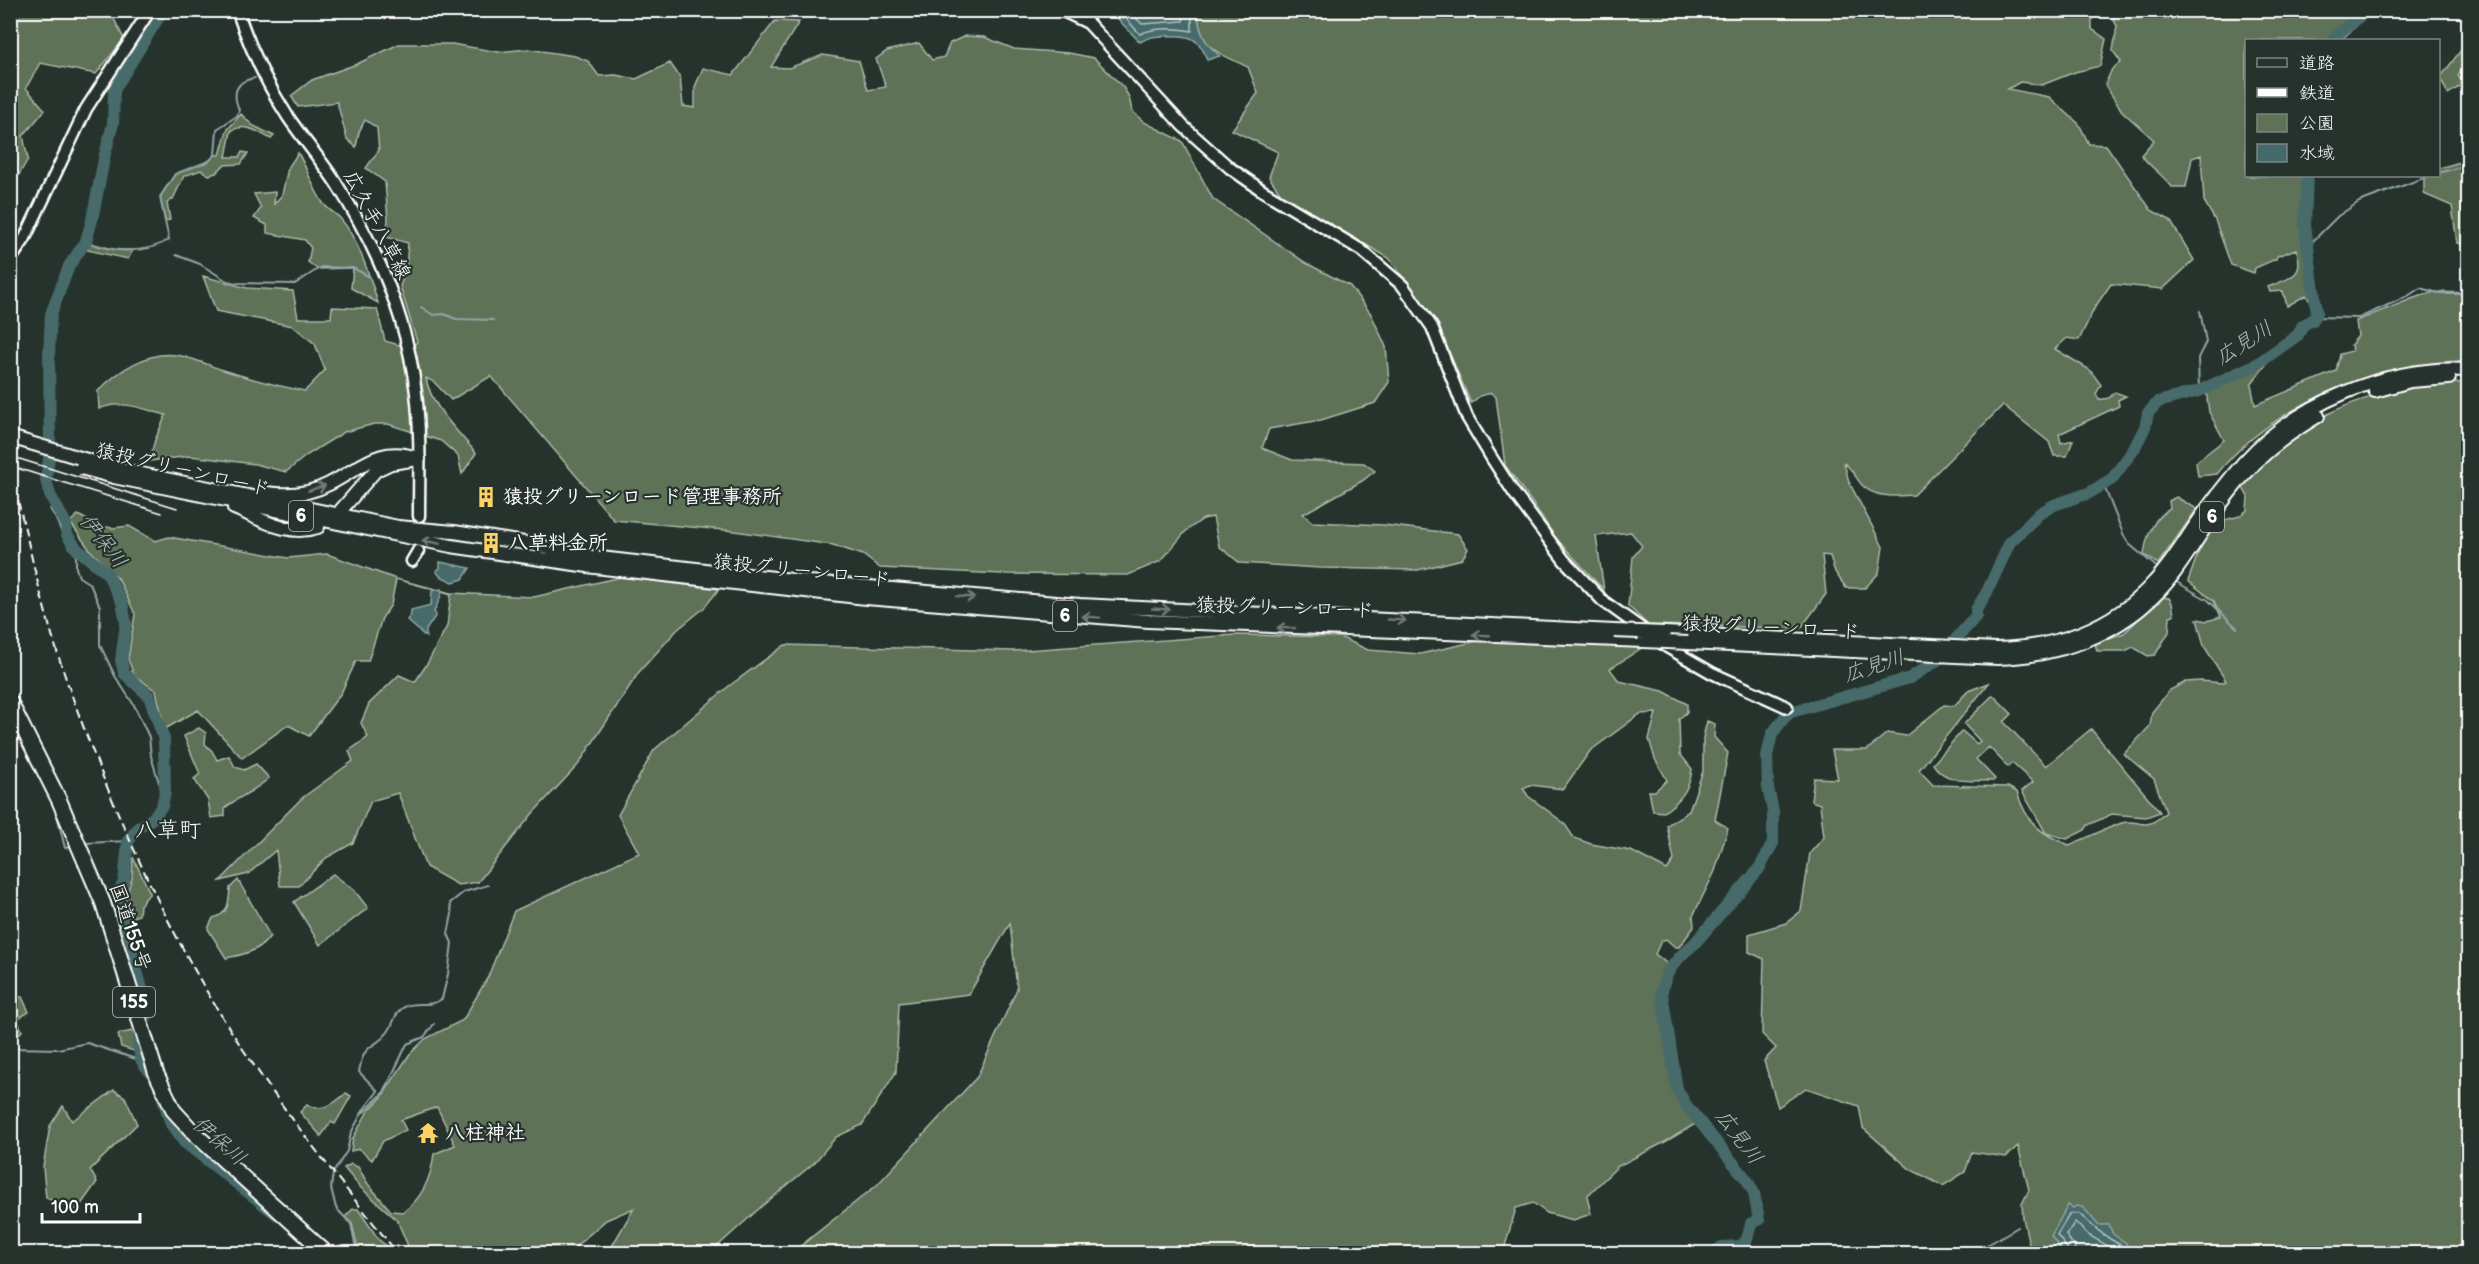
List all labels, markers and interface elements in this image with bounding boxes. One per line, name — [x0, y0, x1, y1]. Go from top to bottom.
legend — [2245, 39, 2440, 177]
text: 道路 — [2299, 53, 2335, 74]
text: 鉄道 — [2299, 83, 2335, 104]
text: 公園 — [2299, 113, 2335, 134]
text: 水域 — [2299, 143, 2335, 164]
street label: 広久手八草線 — [338, 166, 416, 284]
water label: 広見川 — [2211, 316, 2277, 370]
street label: 猿投グリーンロード — [93, 438, 273, 502]
one-way arrow — [307, 482, 326, 493]
building icon: 猿投グリーンロード管理事務所 — [474, 485, 498, 509]
place label: 猿投グリーンロード管理事務所 — [503, 485, 782, 509]
road number: 6 — [289, 501, 313, 531]
road number: 6 — [2200, 502, 2224, 532]
water label: 伊保川 — [74, 508, 132, 574]
building icon: 八草料金所 — [479, 531, 503, 555]
place label: 八草料金所 — [508, 531, 608, 555]
one-way arrow — [422, 536, 442, 547]
street label: 猿投グリーンロード — [712, 550, 892, 592]
one-way arrow — [956, 591, 976, 602]
street label: 猿投グリーンロード — [1195, 593, 1375, 623]
road number: 6 — [1053, 601, 1077, 631]
one-way arrow — [1150, 603, 1170, 614]
street label: 猿投グリーンロード — [1681, 611, 1861, 645]
one-way arrow — [1082, 612, 1102, 623]
one-way arrow — [1387, 614, 1407, 625]
one-way arrow — [1276, 623, 1296, 634]
one-way arrow — [1471, 629, 1491, 640]
water label: 広見川 — [1840, 644, 1908, 688]
district label: 八草町 — [135, 817, 201, 844]
street label: 国道155号 — [104, 880, 156, 974]
road number: 155 — [113, 987, 155, 1017]
water label: 広見川 — [1710, 1104, 1768, 1170]
water label: 伊保川 — [187, 1111, 251, 1171]
temple icon: 八柱神社 — [416, 1121, 440, 1145]
place label: 八柱神社 — [445, 1121, 525, 1145]
scale bar — [42, 1186, 140, 1224]
text: 100 m — [51, 1197, 99, 1218]

